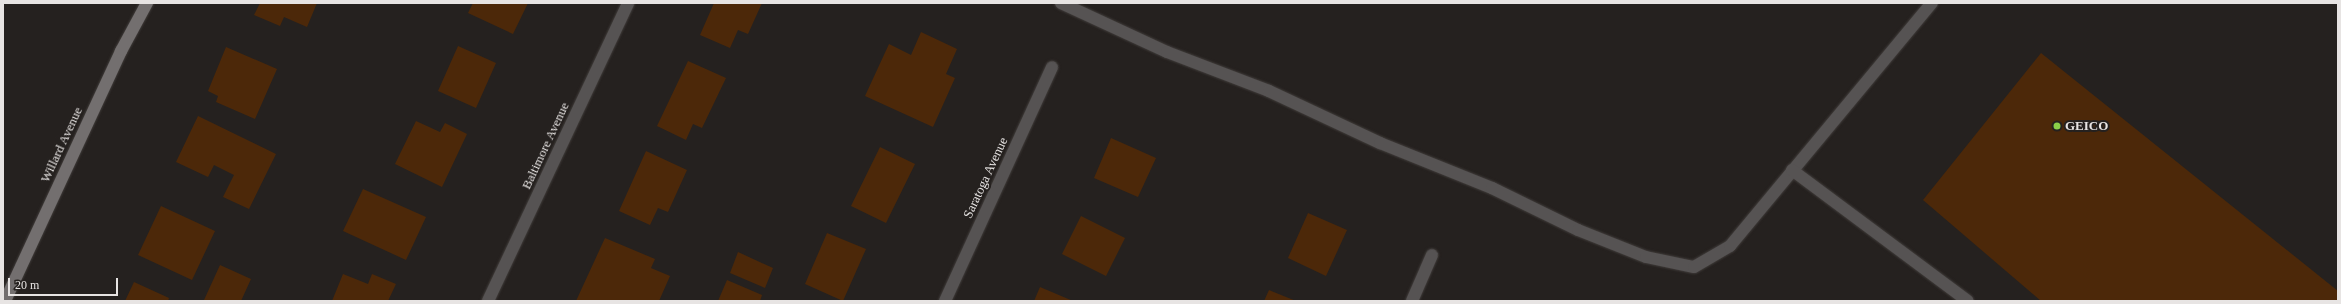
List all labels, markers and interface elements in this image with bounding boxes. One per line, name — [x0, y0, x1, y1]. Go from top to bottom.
street label: Baltimore Avenue — [519, 100, 573, 192]
street label: Willard Avenue — [38, 105, 86, 185]
place label: GEICO — [2065, 118, 2108, 134]
marker: GEICO — [2052, 121, 2062, 131]
street label: Saratoga Avenue — [960, 135, 1012, 221]
scale bar — [10, 270, 120, 296]
text: 20 m — [15, 278, 39, 292]

